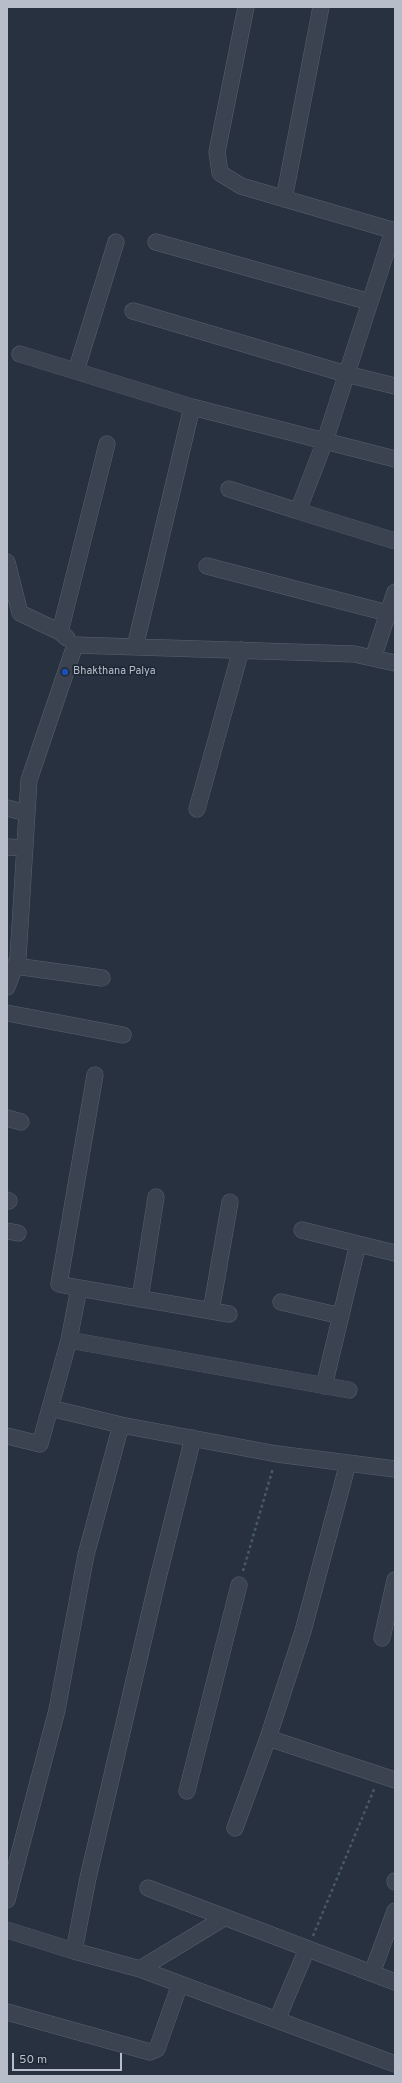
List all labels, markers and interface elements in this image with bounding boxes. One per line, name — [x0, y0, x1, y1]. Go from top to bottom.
place label: Bhakthana Palya — [73, 665, 155, 679]
marker: Bhakthana Palya — [60, 667, 70, 677]
scale bar — [14, 2045, 124, 2071]
text: 50 m — [19, 2052, 47, 2068]

